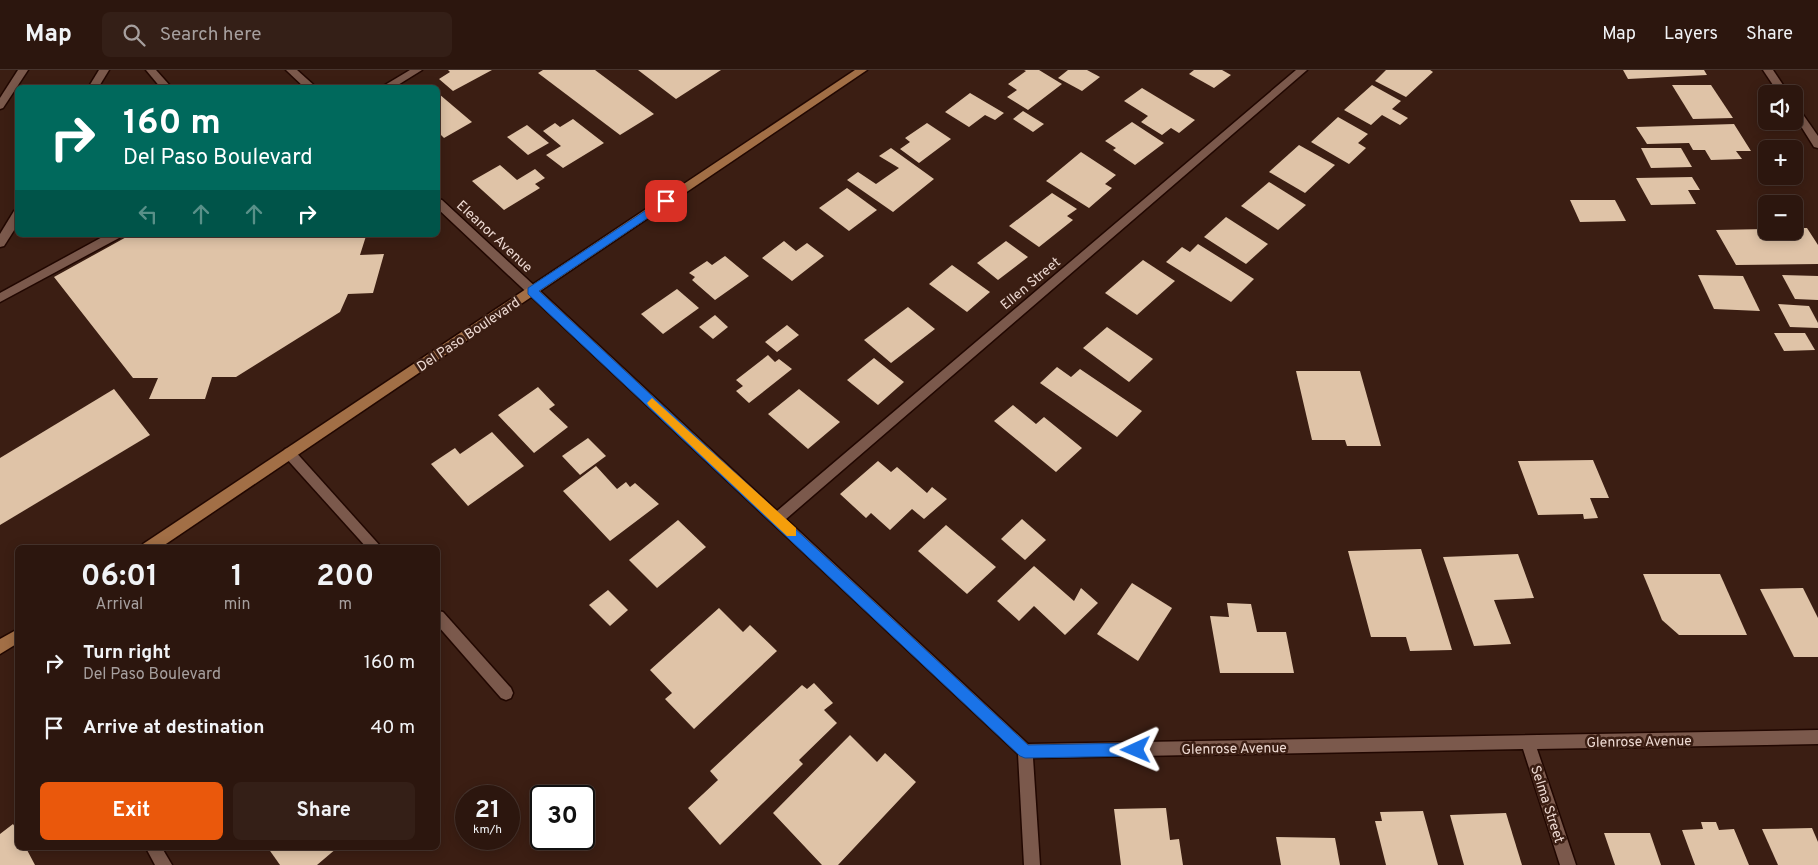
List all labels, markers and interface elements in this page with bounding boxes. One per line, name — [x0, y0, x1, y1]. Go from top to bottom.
search box — [102, 12, 452, 57]
text: Map — [25, 20, 72, 50]
icon: search — [120, 21, 148, 49]
text: Search here — [160, 23, 261, 47]
text: Map — [1602, 23, 1636, 46]
text: Layers — [1664, 23, 1718, 46]
text: Share — [1746, 23, 1793, 46]
map controls — [1758, 85, 1803, 240]
button: sound — [1758, 85, 1803, 130]
text: 160 m — [123, 102, 221, 146]
icon: right — [40, 105, 105, 170]
button: + — [1758, 140, 1803, 185]
text: Del Paso Boulevard — [123, 145, 313, 172]
pin — [645, 180, 687, 222]
icon: arrive — [652, 187, 680, 215]
button: − — [1758, 195, 1803, 240]
street label: Eleanor Avenue — [452, 198, 536, 277]
icon: left — [134, 200, 162, 228]
icon: ahead — [187, 200, 215, 228]
icon: ahead — [240, 200, 268, 228]
icon: right — [293, 200, 321, 228]
street label: Ellen Street — [997, 254, 1064, 314]
street label: Del Paso Boulevard — [414, 294, 524, 376]
text: 06:01 — [81, 559, 158, 596]
text: 1 — [231, 559, 243, 596]
text: 200 — [316, 559, 374, 596]
text: Arrival — [96, 595, 143, 615]
text: min — [224, 595, 250, 615]
text: m — [338, 595, 352, 615]
text: Turn right — [83, 641, 171, 665]
icon: right — [40, 649, 68, 677]
text: 160 m — [364, 651, 415, 675]
text: Del Paso Boulevard — [83, 665, 221, 685]
icon: arrive — [40, 714, 68, 742]
text: Arrive at destination — [83, 716, 264, 740]
text: 40 m — [370, 716, 415, 740]
position arrow — [1109, 723, 1161, 775]
street label: Glenrose Avenue — [1586, 733, 1692, 752]
street label: Glenrose Avenue — [1181, 740, 1287, 759]
street label: Selma Street — [1526, 764, 1567, 845]
button: Exit — [40, 782, 223, 840]
button: Share — [233, 782, 415, 840]
speed limit sign: 30 — [530, 785, 595, 850]
text: 21 — [475, 795, 500, 827]
text: km/h — [473, 822, 502, 838]

